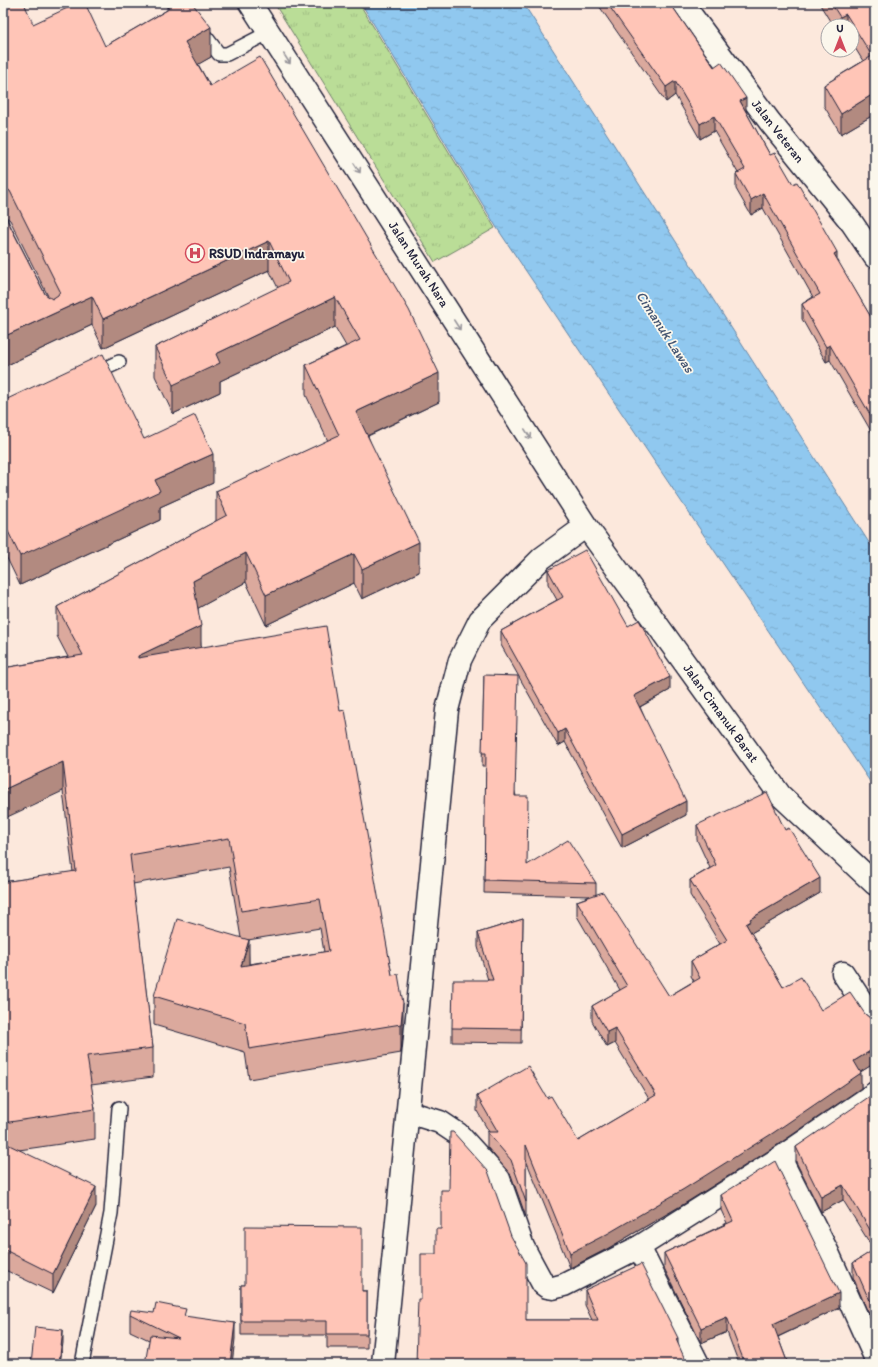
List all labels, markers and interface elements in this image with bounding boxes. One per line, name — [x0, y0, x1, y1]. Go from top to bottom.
north arrow — [820, 18, 860, 58]
text: U — [836, 22, 844, 35]
one-way arrow — [284, 53, 292, 65]
street label: Jalan Veteran — [749, 96, 807, 166]
one-way arrow — [354, 162, 362, 174]
street label: Jalan Murah Nara — [386, 218, 452, 310]
hospital icon: RSUD Indramayu — [184, 242, 206, 264]
place label: RSUD Indramayu — [209, 246, 305, 262]
water label: Cimanuk Lawas — [632, 288, 698, 377]
one-way arrow — [454, 319, 462, 331]
one-way arrow — [523, 429, 532, 440]
street label: Jalan Cimanuk Barat — [680, 661, 762, 765]

